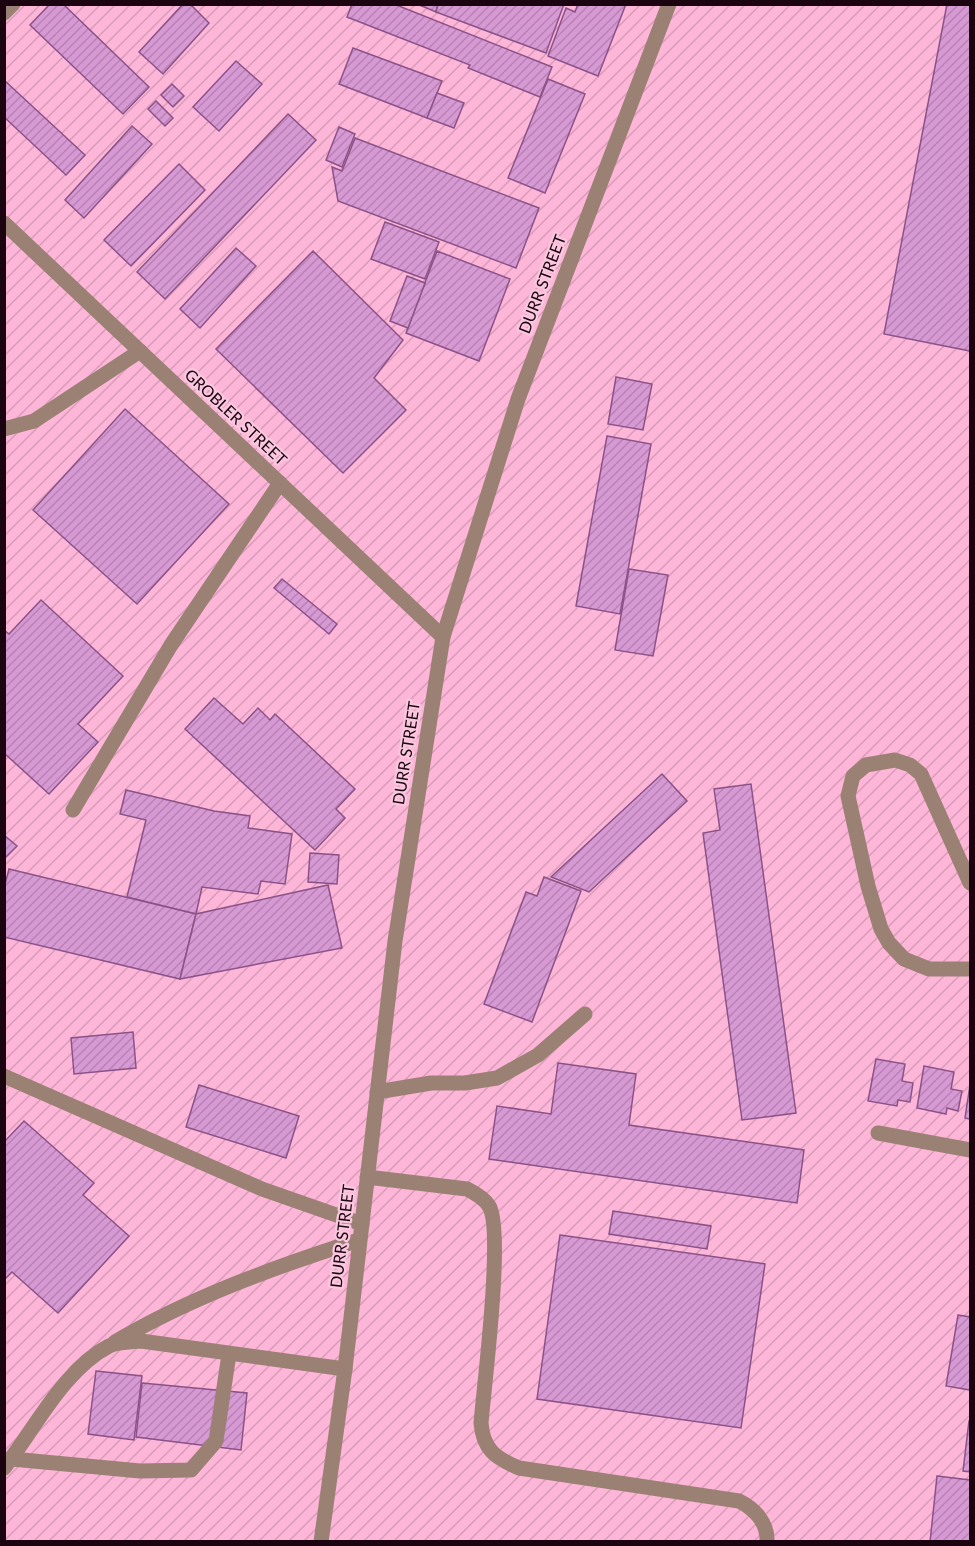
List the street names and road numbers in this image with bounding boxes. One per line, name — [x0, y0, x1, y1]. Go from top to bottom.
street label: DURR STREET — [514, 231, 569, 336]
street label: GROBLER STREET — [181, 365, 292, 469]
street label: DURR STREET — [388, 699, 423, 806]
street label: DURR STREET — [326, 1183, 357, 1289]

